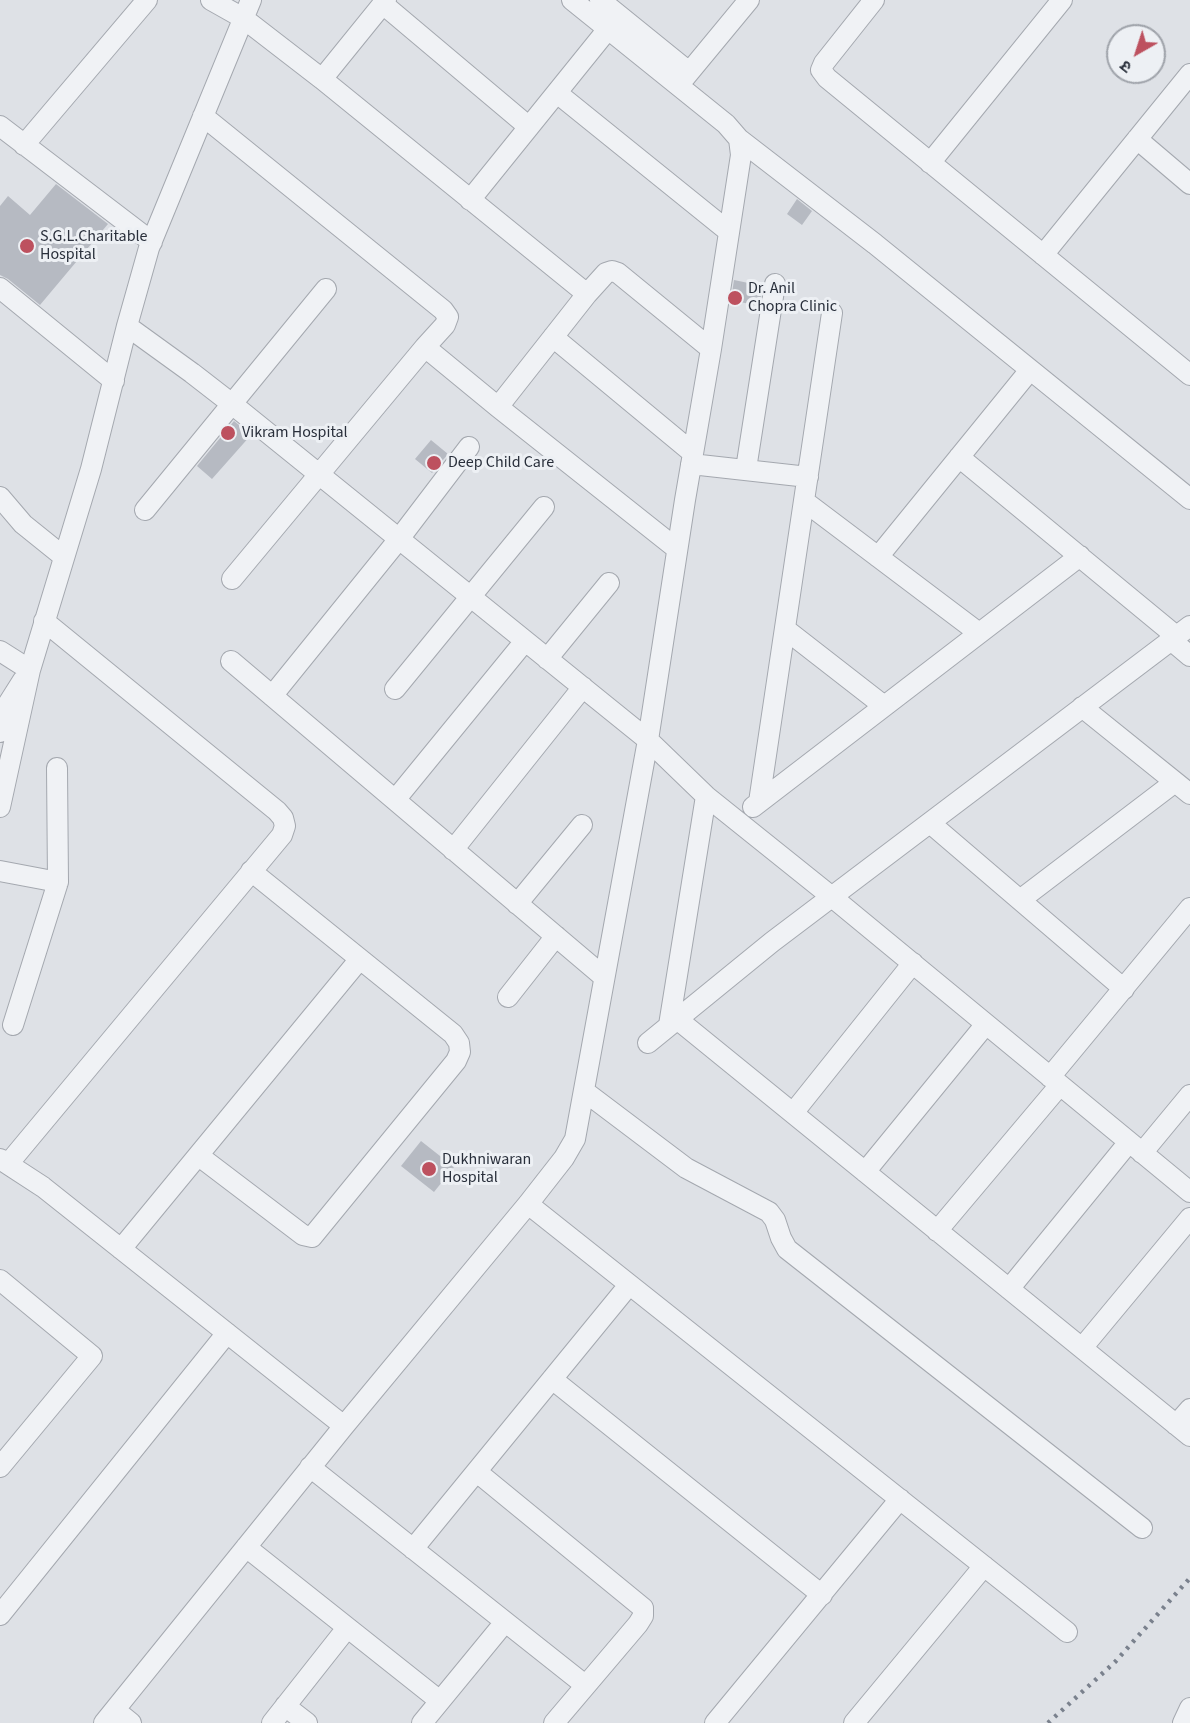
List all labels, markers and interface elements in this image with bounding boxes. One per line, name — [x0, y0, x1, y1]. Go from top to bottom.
north arrow — [1106, 24, 1166, 84]
text: उ — [1115, 55, 1136, 78]
place label: S.G.L.Charitable Hospital — [40, 227, 148, 265]
marker: S.G.L.Charitable Hospital — [18, 237, 36, 255]
place label: Dr. Anil Chopra Clinic — [748, 279, 837, 317]
marker: Dr. Anil Chopra Clinic — [726, 289, 744, 307]
place label: Vikram Hospital — [242, 423, 348, 443]
marker: Vikram Hospital — [219, 424, 237, 442]
place label: Deep Child Care — [448, 453, 554, 473]
marker: Deep Child Care — [425, 454, 443, 472]
place label: Dukhniwaran Hospital — [442, 1150, 531, 1188]
marker: Dukhniwaran Hospital — [420, 1160, 438, 1178]

